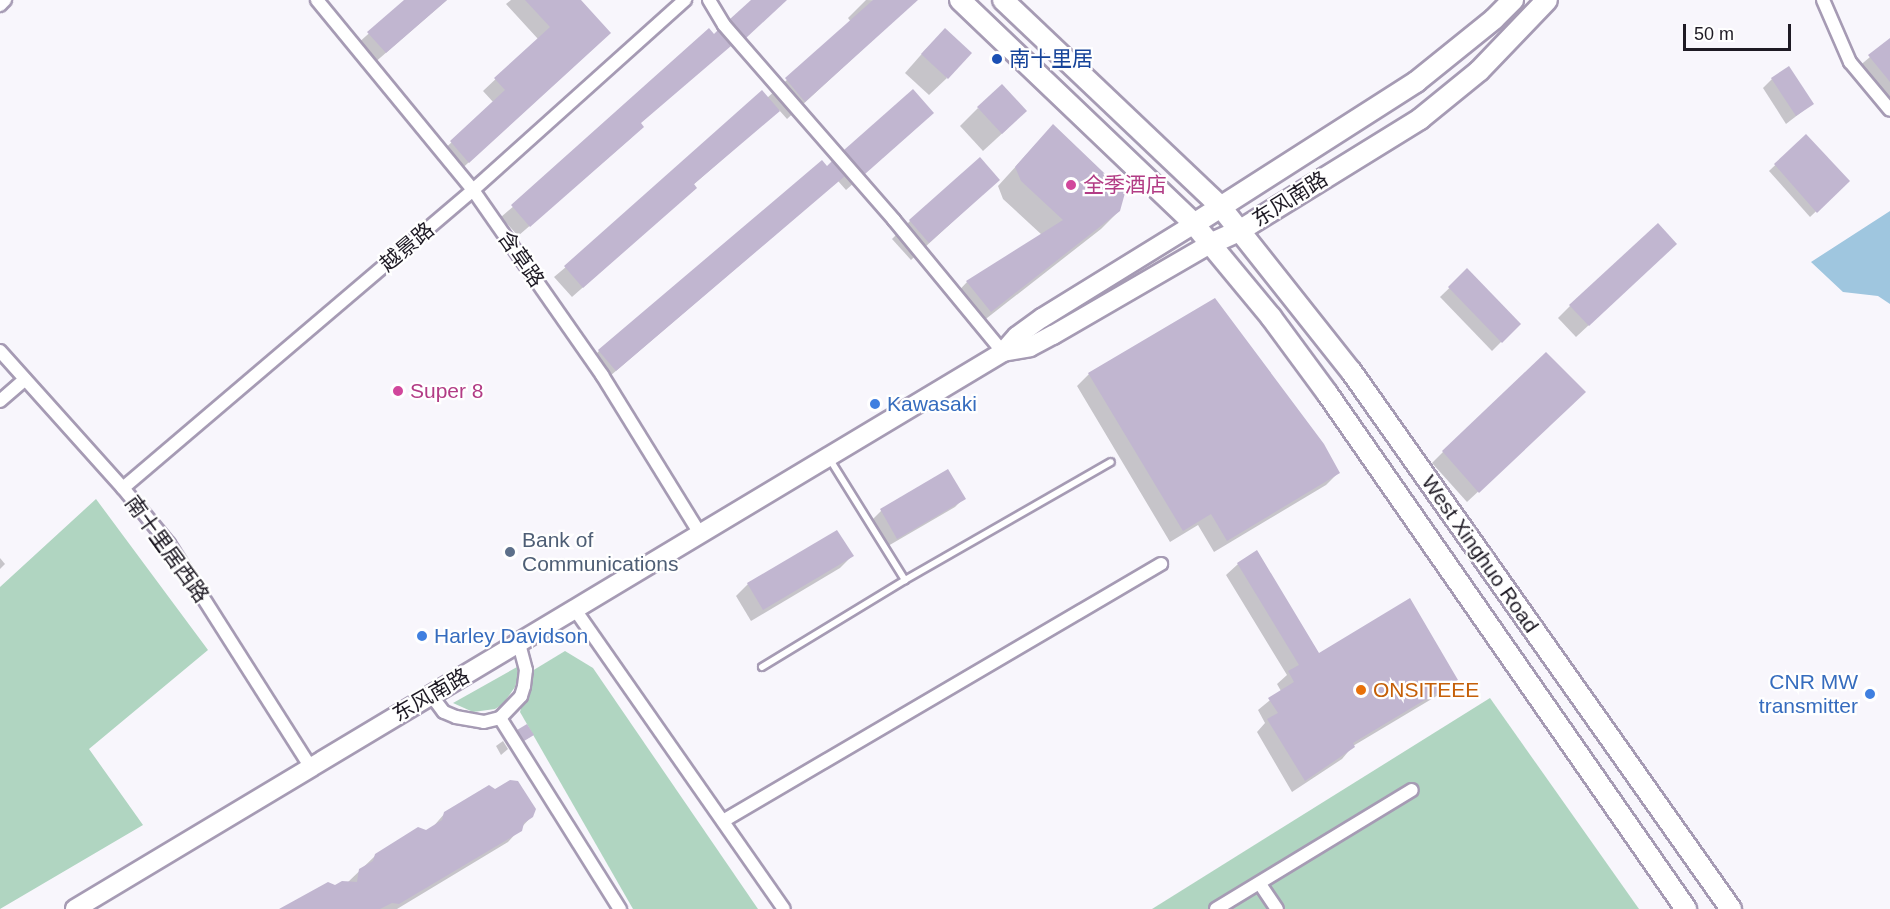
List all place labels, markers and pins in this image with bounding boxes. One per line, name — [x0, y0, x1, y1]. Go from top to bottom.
place label: 南十里居 — [1009, 46, 1093, 72]
marker: 南十里居 — [990, 52, 1004, 66]
place label: 全季酒店 — [1083, 172, 1167, 198]
marker: 全季酒店 — [1064, 178, 1078, 192]
place label: Super 8 — [410, 378, 484, 404]
marker: Super 8 — [391, 384, 405, 398]
place label: Kawasaki — [887, 391, 977, 417]
marker: Kawasaki — [868, 397, 882, 411]
place label: Bank of Communications — [522, 527, 678, 577]
marker: Bank of Communications — [503, 545, 517, 559]
place label: Harley Davidson — [434, 623, 588, 649]
marker: Harley Davidson — [415, 629, 429, 643]
place label: CNR MW transmitter — [1759, 669, 1858, 719]
place label: ONSITEEE — [1373, 677, 1479, 703]
marker: ONSITEEE — [1354, 683, 1368, 697]
marker: CNR MW transmitter — [1863, 687, 1877, 701]

